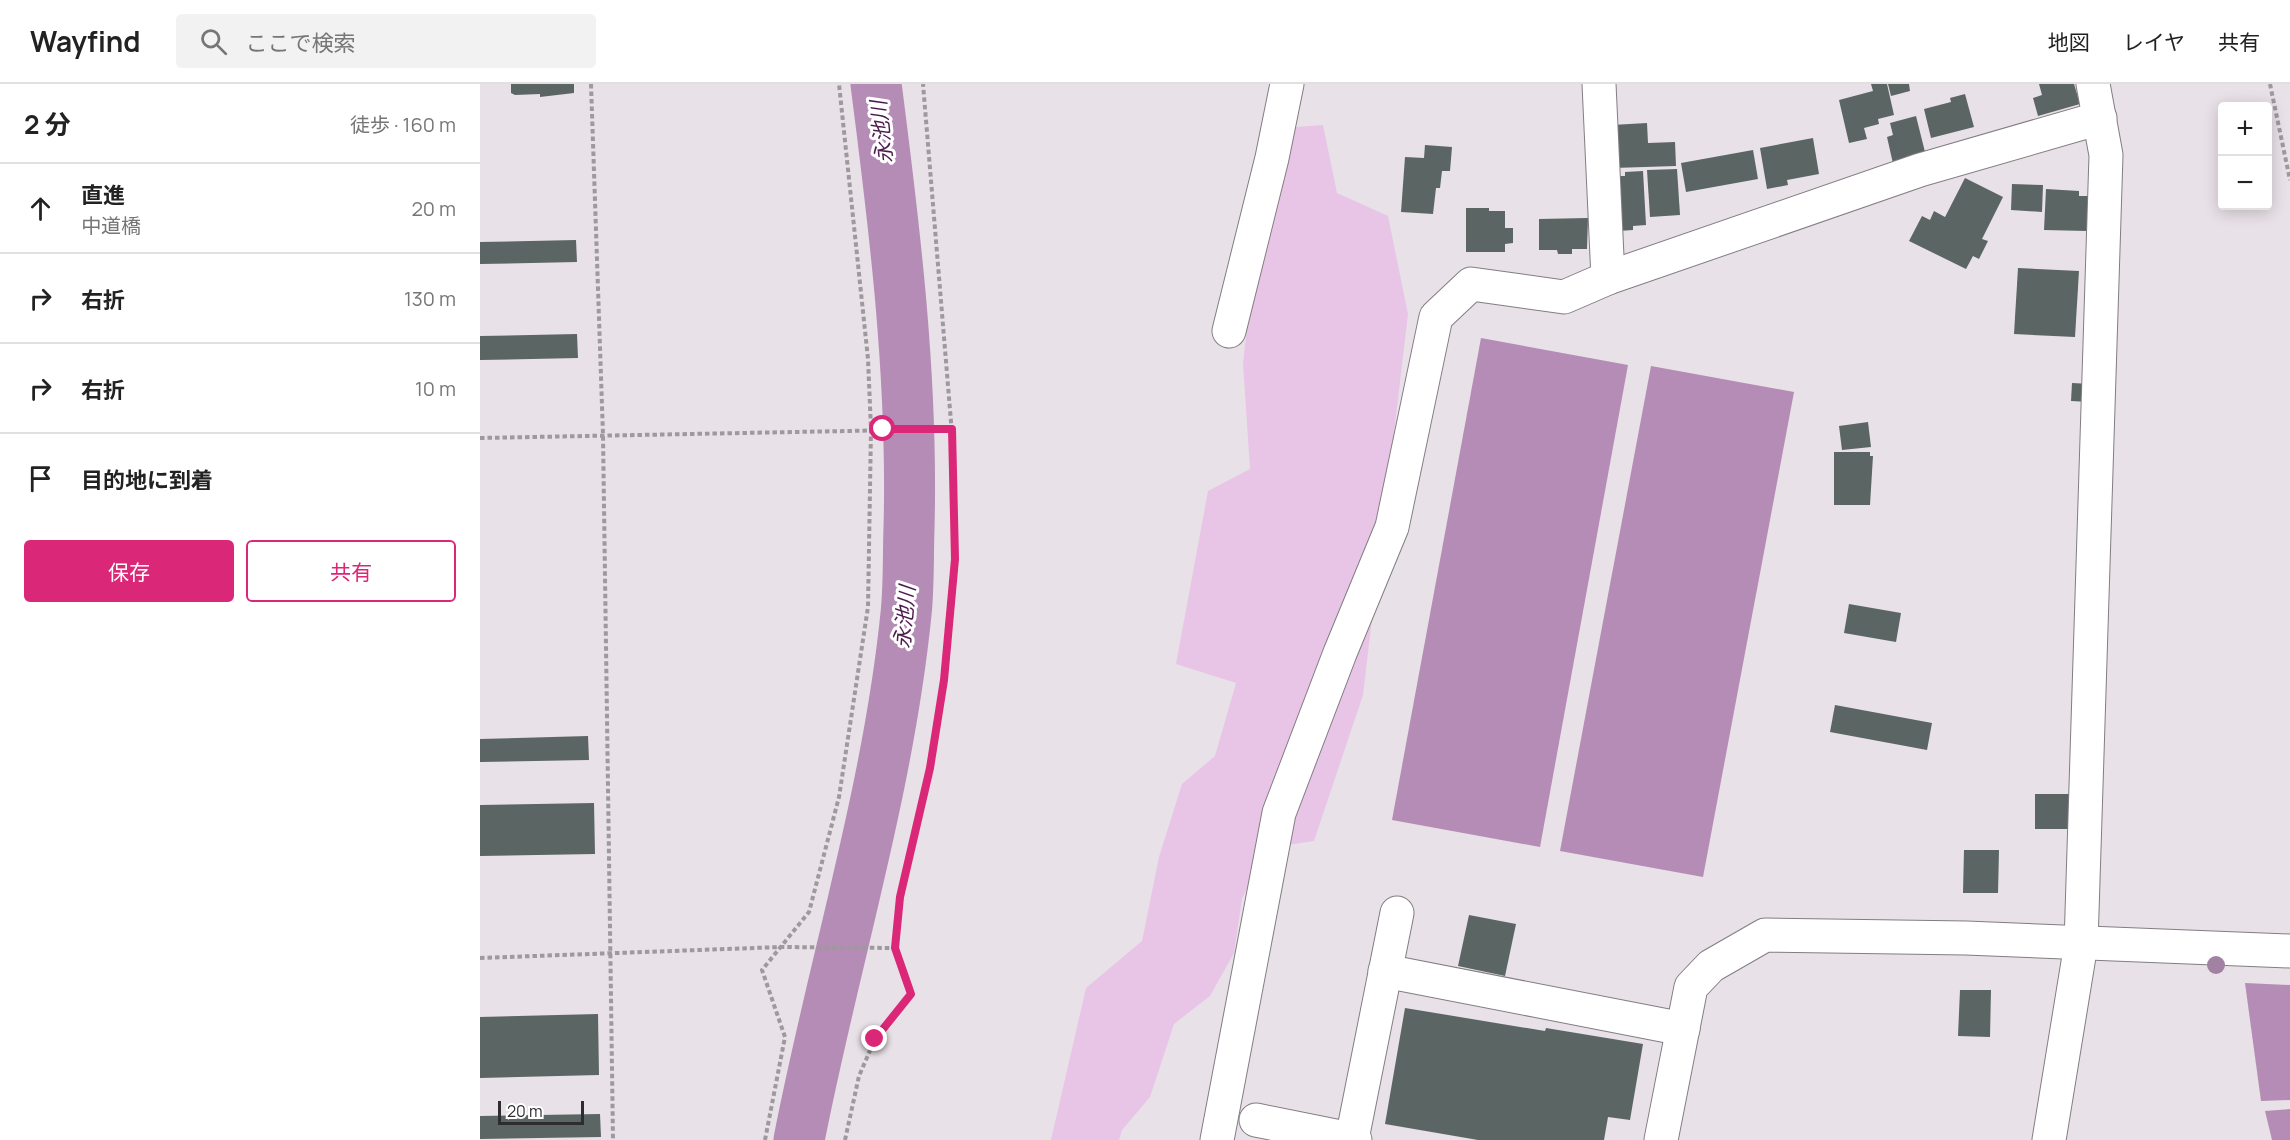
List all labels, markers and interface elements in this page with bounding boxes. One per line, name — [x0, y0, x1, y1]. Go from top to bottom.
search box — [176, 14, 596, 68]
text: Wayfind — [30, 22, 140, 60]
icon: search — [197, 25, 230, 58]
text: ここで検索 — [245, 28, 355, 58]
text: 地図 — [2048, 28, 2090, 56]
text: レイヤ — [2123, 28, 2185, 56]
text: 共有 — [2218, 28, 2260, 56]
water label: 永池川 — [864, 97, 898, 165]
map controls — [2218, 102, 2272, 210]
button: + — [2218, 102, 2272, 156]
text: 2 分 — [24, 106, 71, 142]
text: 徒歩 · 160 m — [350, 111, 456, 138]
button: − — [2218, 156, 2272, 210]
text: 直進 — [81, 180, 125, 210]
icon: ahead — [24, 192, 57, 225]
text: 20 m — [411, 195, 456, 222]
text: 中道橋 — [81, 212, 141, 239]
icon: right — [24, 282, 57, 315]
text: 右折 — [81, 285, 125, 315]
text: 130 m — [404, 285, 456, 312]
icon: right — [24, 372, 57, 405]
text: 右折 — [81, 375, 125, 405]
text: 10 m — [415, 375, 456, 402]
route start — [869, 415, 895, 441]
icon: arrive — [24, 462, 57, 495]
text: 目的地に到着 — [81, 465, 213, 495]
button: 保存 — [24, 540, 234, 602]
button: 共有 — [246, 540, 456, 602]
water label: 永池川 — [887, 582, 921, 650]
route end — [861, 1025, 887, 1051]
scale bar — [498, 1098, 584, 1126]
text: 20 m — [507, 1100, 543, 1122]

